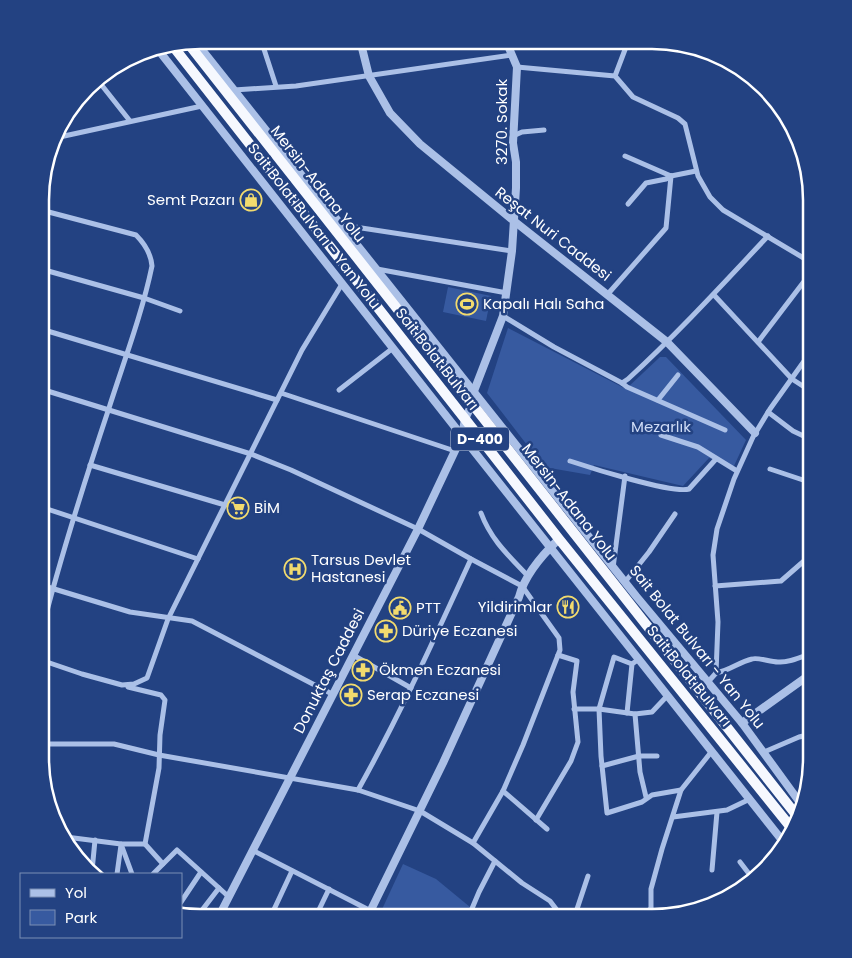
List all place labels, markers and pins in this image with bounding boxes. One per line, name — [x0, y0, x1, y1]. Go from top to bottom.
shop icon: Semt Pazarı — [239, 188, 263, 212]
place label: Semt Pazarı — [147, 189, 235, 210]
sports icon: Kapalı Halı Saha — [455, 292, 479, 316]
place label: Kapalı Halı Saha — [483, 293, 604, 314]
supermarket icon: BİM — [226, 496, 250, 520]
place label: BİM — [254, 497, 280, 518]
place label: Tarsus Devlet Hastanesi — [311, 549, 411, 587]
hospital icon: Tarsus Devlet Hastanesi — [283, 557, 307, 581]
restaurant icon: Yildirimlar — [556, 595, 580, 619]
public building icon: PTT — [388, 596, 412, 620]
place label: Yildirimlar — [478, 596, 552, 617]
place label: PTT — [416, 597, 441, 618]
pharmacy icon: Düriye Eczanesi — [374, 619, 398, 643]
place label: Düriye Eczanesi — [402, 620, 517, 641]
pharmacy icon: Ökmen Eczanesi — [351, 658, 375, 682]
place label: Ökmen Eczanesi — [379, 659, 501, 680]
pharmacy icon: Serap Eczanesi — [339, 683, 363, 707]
place label: Serap Eczanesi — [367, 684, 479, 705]

